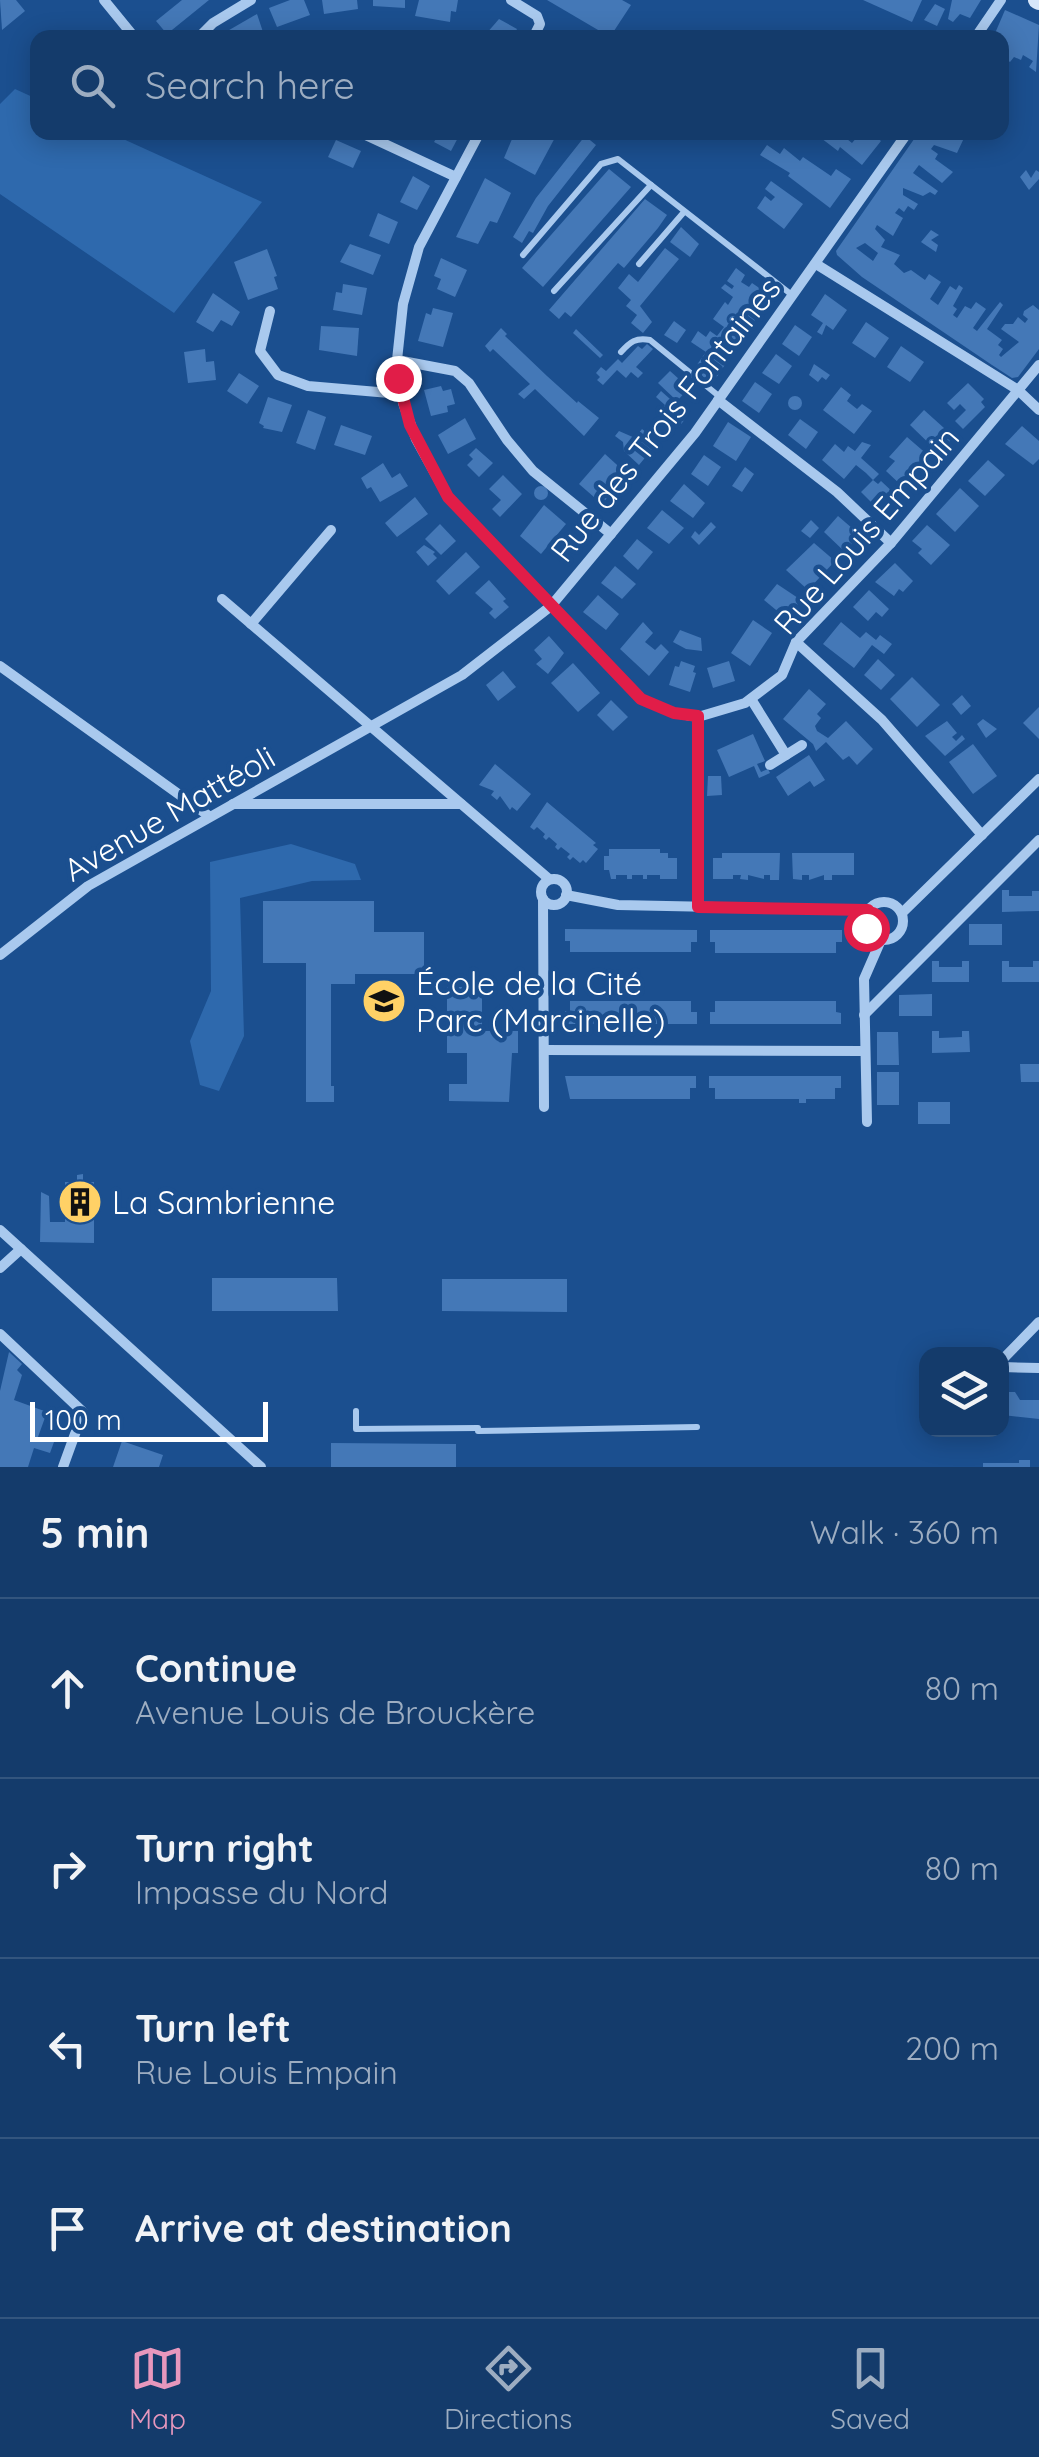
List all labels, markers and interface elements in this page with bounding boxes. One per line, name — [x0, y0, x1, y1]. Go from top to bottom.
search box — [30, 30, 1009, 140]
icon: search — [65, 58, 120, 113]
text: Search here — [145, 61, 355, 109]
street label: Rue des Trois Fontaines — [541, 269, 789, 569]
route end — [376, 356, 422, 402]
street label: Rue Louis Empain — [765, 418, 967, 642]
street label: Avenue Mattéoli — [56, 736, 282, 890]
route start — [844, 906, 890, 952]
place label: École de la Cité Parc (Marcinelle) — [416, 963, 665, 1040]
school or university icon: École de la Cité Parc (Marcinelle) — [361, 978, 407, 1024]
building icon: La Sambrienne — [57, 1179, 103, 1225]
place label: La Sambrienne — [112, 1182, 335, 1222]
map controls — [919, 1347, 1009, 1437]
button: layers — [919, 1347, 1009, 1437]
scale bar — [30, 1397, 268, 1442]
text: 100 m — [45, 1402, 122, 1437]
text: 5 min — [40, 1506, 150, 1559]
text: Walk · 360 m — [810, 1512, 999, 1552]
text: Continue — [135, 1644, 297, 1692]
icon: ahead — [40, 1661, 95, 1716]
text: 80 m — [925, 1668, 999, 1708]
text: Avenue Louis de Brouckère — [135, 1692, 535, 1732]
text: Turn right — [135, 1824, 314, 1872]
icon: right — [40, 1841, 95, 1896]
text: 80 m — [925, 1848, 999, 1888]
text: Impasse du Nord — [135, 1872, 388, 1912]
text: Turn left — [135, 2004, 291, 2052]
icon: left — [40, 2021, 95, 2076]
text: 200 m — [905, 2028, 999, 2068]
text: Rue Louis Empain — [135, 2052, 398, 2092]
icon: arrive — [40, 2201, 95, 2256]
text: Arrive at destination — [135, 2204, 512, 2252]
tab: Map — [129, 2341, 186, 2436]
tab: Directions — [444, 2341, 572, 2436]
tab: Saved — [830, 2341, 910, 2436]

